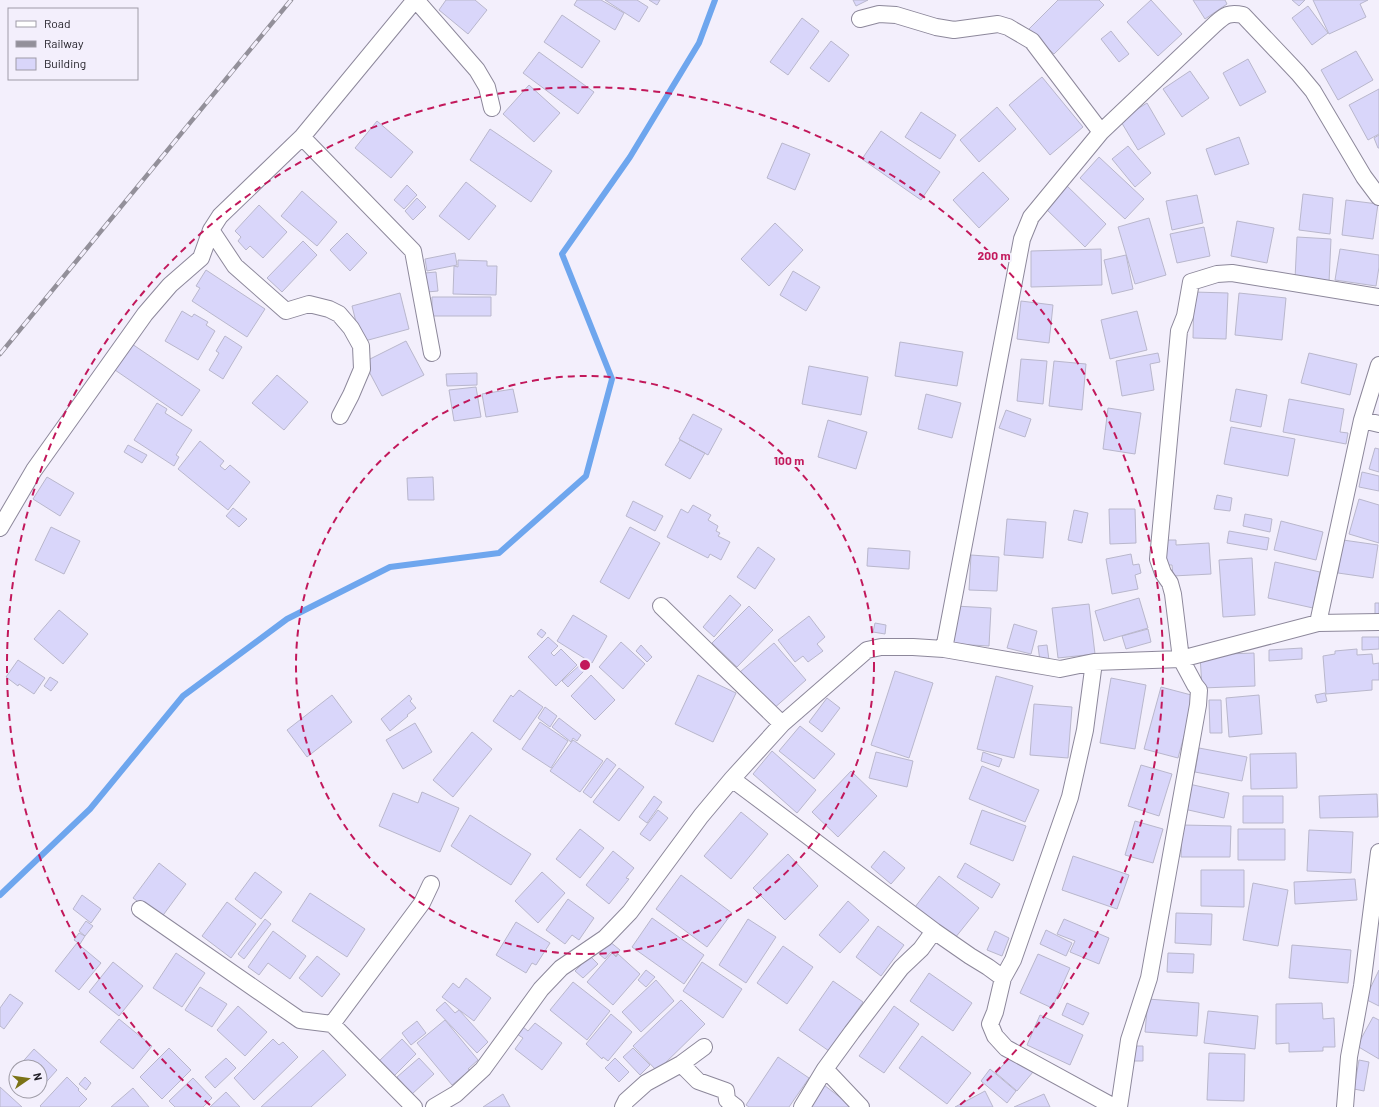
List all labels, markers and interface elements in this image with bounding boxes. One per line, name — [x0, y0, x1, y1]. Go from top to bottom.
legend — [8, 8, 138, 80]
text: Road — [44, 16, 71, 30]
text: Railway — [44, 36, 84, 50]
text: Building — [44, 56, 86, 70]
text: 200 m — [978, 248, 1010, 262]
text: 100 m — [774, 453, 804, 467]
centre of rings — [578, 658, 592, 672]
north arrow — [8, 1059, 48, 1099]
text: N — [31, 1072, 45, 1082]

